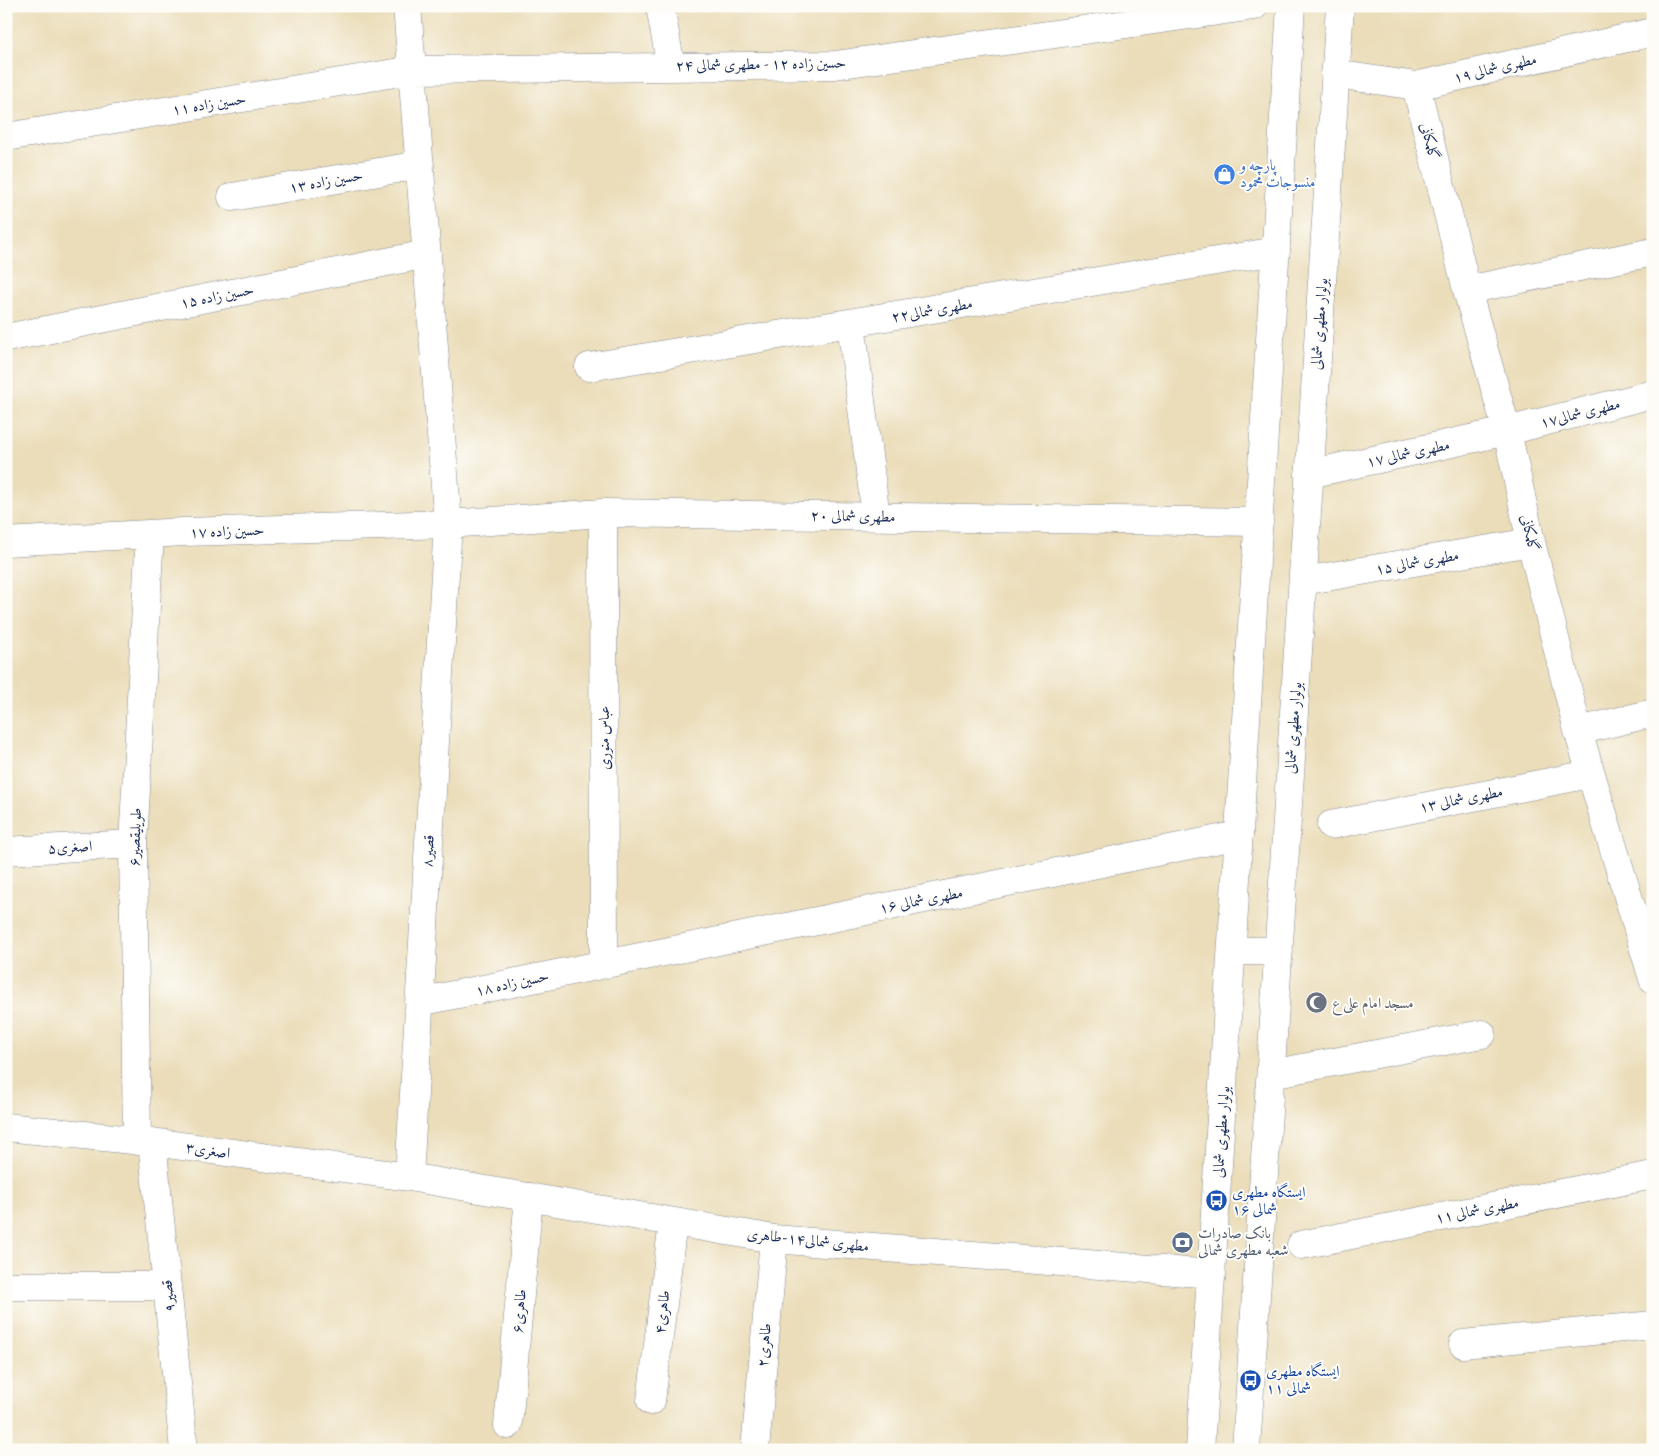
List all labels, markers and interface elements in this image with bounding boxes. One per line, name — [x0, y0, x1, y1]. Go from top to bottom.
street label: مطهری شمالی ۱۹ — [1451, 49, 1539, 87]
street label: حسین زاده ۱۲ - مطهری شمالی ۲۴ — [676, 53, 846, 75]
street label: حسین زاده ۱۱ — [171, 88, 247, 120]
street label: گلمکانی — [1416, 120, 1444, 162]
place label: پارچه و منسوجات محمود — [1238, 155, 1315, 192]
shop icon: پارچه و منسوجات محمود — [1212, 162, 1236, 186]
street label: حسین زاده ۱۳ — [287, 165, 365, 197]
street label: بولوار مطهری شمالی — [1306, 277, 1332, 371]
street label: حسین زاده ۱۵ — [178, 279, 256, 313]
street label: مطهری شمالی۲۲ — [890, 293, 974, 327]
street label: مطهری شمالی۱۷ — [1538, 393, 1622, 433]
street label: مطهری شمالی ۱۷ — [1364, 434, 1452, 472]
street label: مطهری شمالی ۲۰ — [810, 505, 896, 527]
street label: گلمکانی — [1516, 512, 1544, 554]
street label: حسین زاده ۱۷ — [189, 520, 265, 542]
street label: مطهری شمالی ۱۵ — [1374, 545, 1460, 579]
street label: بولوار مطهری شمالی — [1280, 681, 1306, 775]
street label: عباس منوری — [594, 706, 614, 770]
street label: مطهری شمالی ۱۳ — [1418, 781, 1504, 817]
street label: طویلیقصیر۶ — [124, 807, 146, 867]
street label: قصیر۸ — [417, 834, 439, 868]
street label: اصغری۵ — [47, 836, 93, 858]
street label: مطهری شمالی ۱۶ — [878, 882, 964, 918]
street label: حسین زاده ۱۸ — [473, 965, 551, 1001]
mosque icon: مسجد امام علی ع — [1304, 991, 1328, 1015]
place label: مسجد امام علی ع — [1332, 993, 1414, 1016]
street label: بولوار مطهری شمالی — [1208, 1085, 1234, 1179]
street label: اصغری۳ — [185, 1137, 231, 1163]
place label: ایستگاه مطهری شمالی ۱۶ — [1232, 1182, 1305, 1219]
bus stop icon: ایستگاه مطهری شمالی ۱۶ — [1204, 1189, 1228, 1213]
street label: مطهری شمالی ۱۱ — [1434, 1192, 1520, 1228]
place label: بانک صادرات شعبه مطهری شمالی — [1198, 1223, 1289, 1260]
street label: مطهری شمالی۱۴-طاهری — [746, 1224, 870, 1256]
bank icon: بانک صادرات شعبه مطهری شمالی — [1170, 1230, 1194, 1254]
street label: قصیر۹ — [156, 1279, 180, 1313]
street label: طاهری۶ — [507, 1288, 531, 1334]
street label: طاهری۴ — [649, 1289, 675, 1335]
street label: طاهری۲ — [752, 1322, 776, 1368]
place label: ایستگاه مطهری شمالی ۱۱ — [1266, 1361, 1339, 1398]
bus stop icon: ایستگاه مطهری شمالی ۱۱ — [1238, 1368, 1262, 1392]

